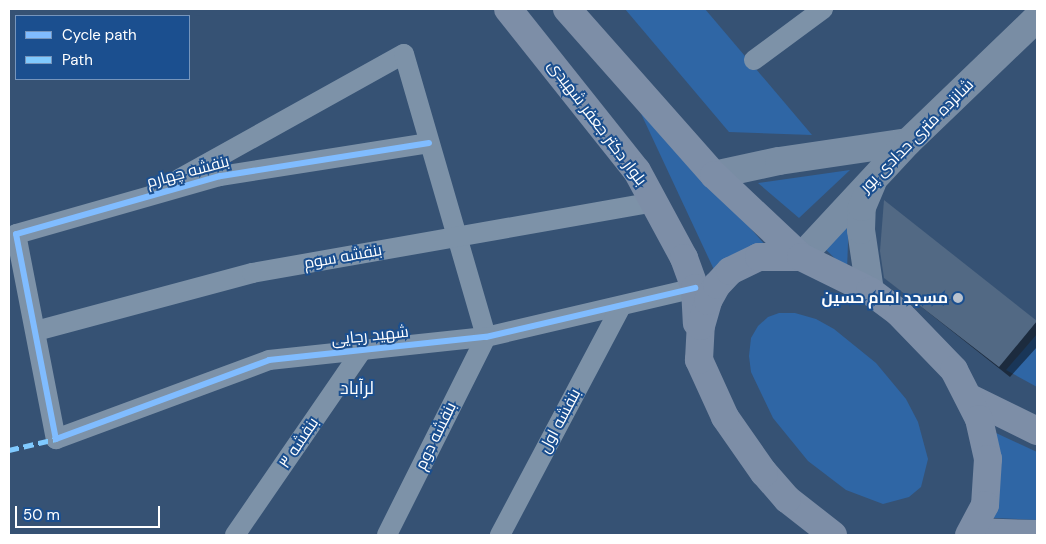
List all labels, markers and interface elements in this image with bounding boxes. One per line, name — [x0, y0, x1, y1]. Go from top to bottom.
legend — [15, 15, 190, 80]
text: Cycle path — [62, 25, 137, 45]
text: Path — [62, 50, 93, 70]
street label: بلوار دکتر جعفر شهیدی — [543, 56, 651, 190]
street label: شانزده متری حدادی پور — [856, 75, 978, 197]
street label: بنفشه چهارم — [145, 152, 231, 192]
street label: بنفشه سوم — [302, 241, 384, 273]
place label: مسجد امام حسین — [822, 288, 948, 308]
marker: مسجد امام حسین — [952, 292, 964, 304]
street label: شهید رجایی — [330, 322, 410, 350]
district label: لرآباد — [340, 377, 374, 399]
street label: بنفشه اول — [535, 386, 585, 456]
street label: بنفشه دوم — [411, 399, 461, 473]
street label: بنفشه ۳ — [275, 414, 323, 472]
scale bar — [18, 496, 162, 528]
text: 50 m — [23, 505, 60, 525]

